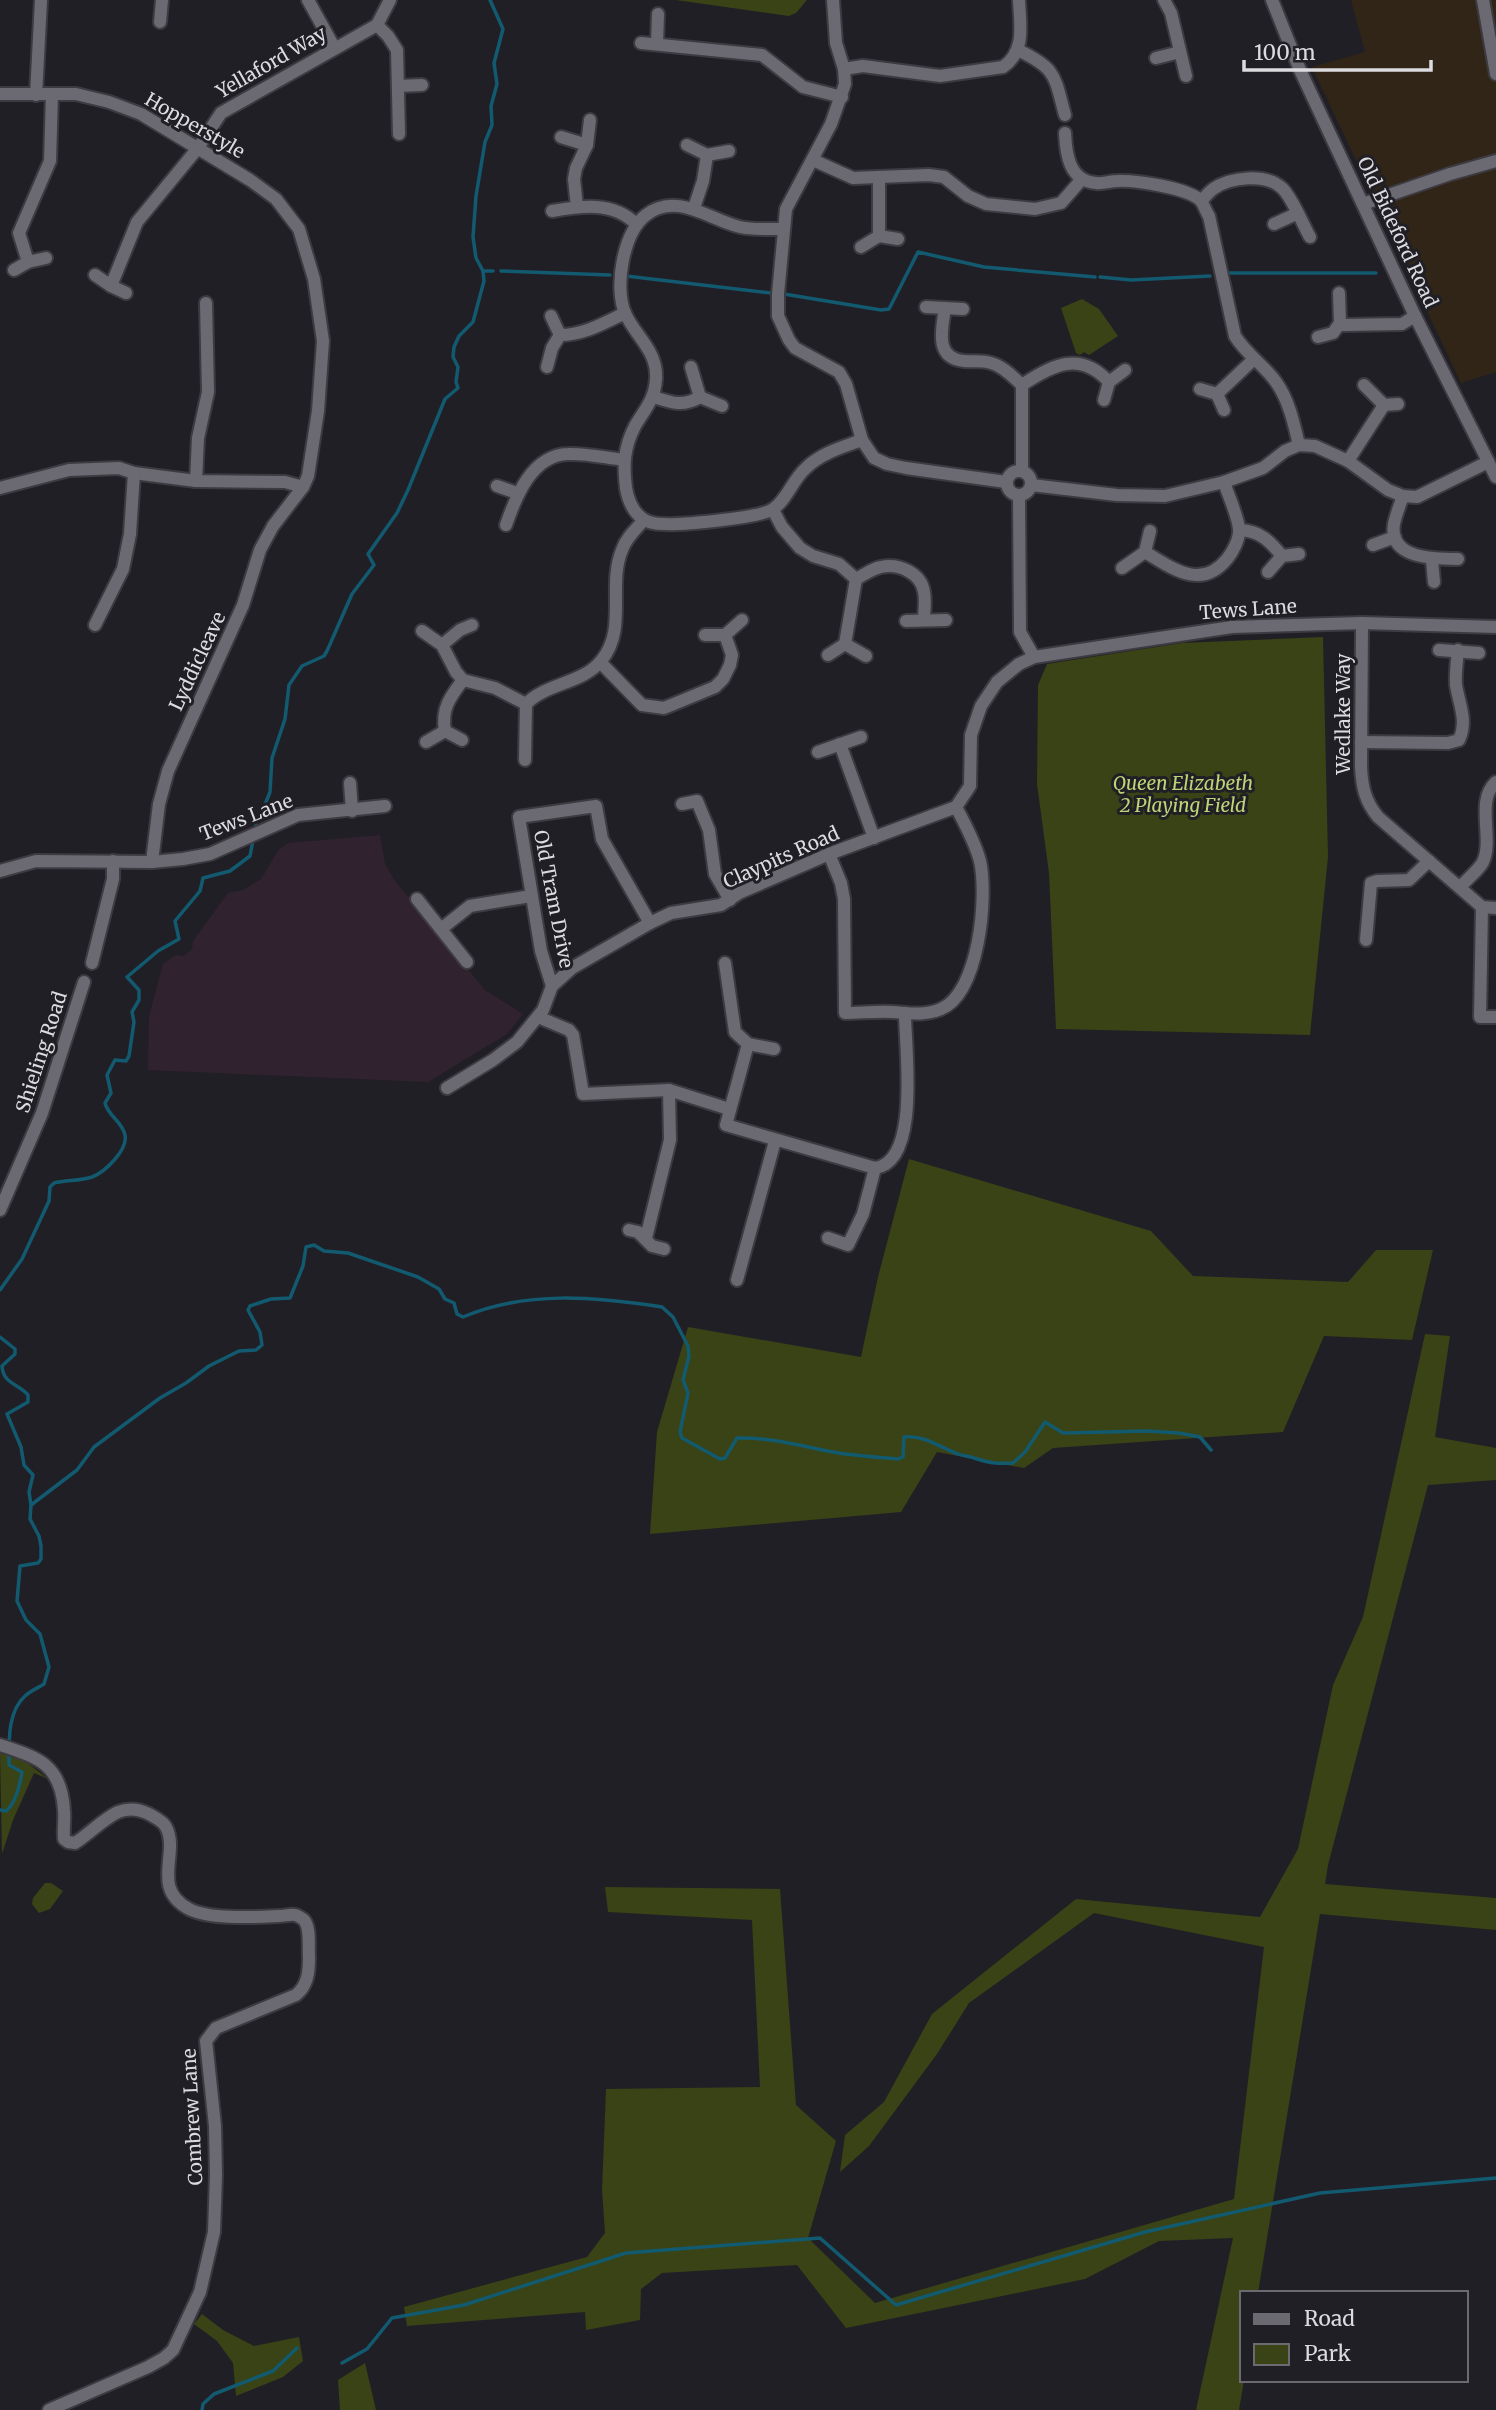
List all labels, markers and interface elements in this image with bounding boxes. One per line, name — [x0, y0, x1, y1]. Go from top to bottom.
street label: Yellaford Way — [211, 21, 330, 104]
scale bar — [1244, 28, 1431, 72]
text: 100 m — [1254, 39, 1316, 66]
street label: Hopperstyle — [141, 87, 249, 163]
street label: Old Bideford Road — [1353, 153, 1443, 311]
street label: Tews Lane — [1198, 594, 1298, 624]
street label: Lyddicleave — [164, 608, 230, 714]
street label: Wedlake Way — [1331, 653, 1355, 776]
park label: Queen Elizabeth 2 Playing Field — [1113, 771, 1253, 817]
street label: Tews Lane — [196, 788, 296, 846]
street label: Claypits Road — [719, 821, 843, 893]
street label: Old Tram Drive — [529, 828, 579, 970]
street label: Shieling Road — [10, 988, 72, 1116]
street label: Combrew Lane — [176, 2048, 208, 2186]
legend — [1240, 2291, 1468, 2382]
text: Road — [1304, 2305, 1355, 2332]
text: Park — [1304, 2340, 1351, 2367]

